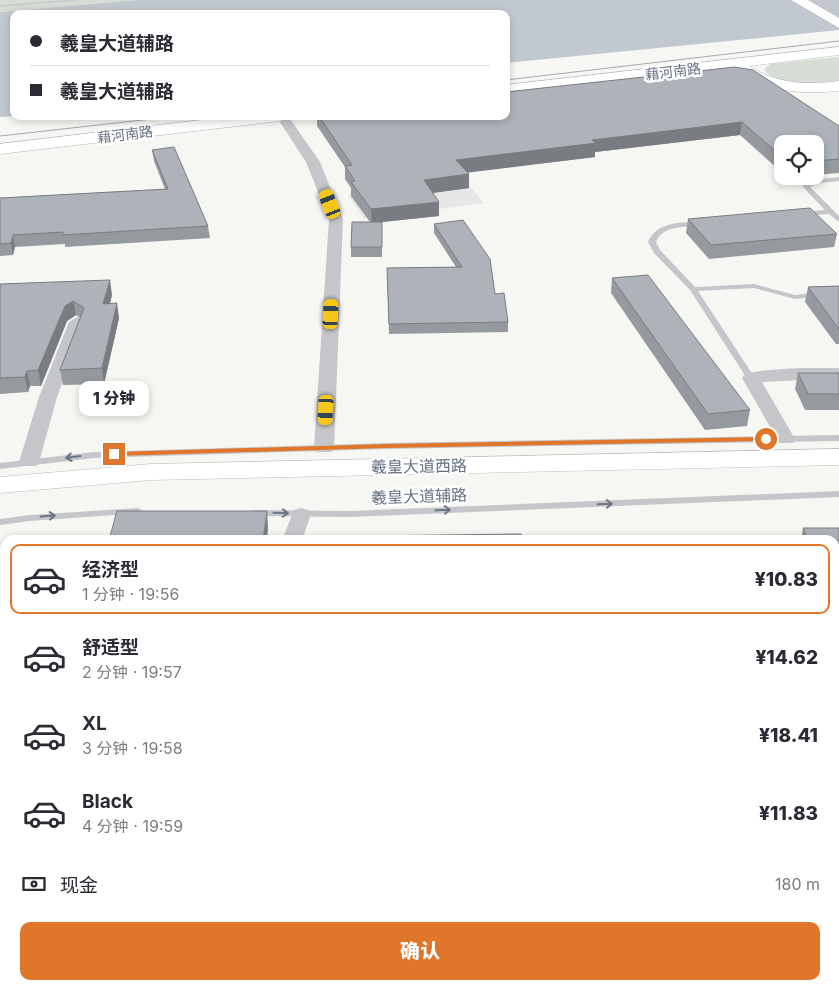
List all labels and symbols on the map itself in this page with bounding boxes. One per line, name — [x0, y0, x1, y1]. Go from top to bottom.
street label: 藉河南路 — [644, 59, 702, 83]
street label: 藉河南路 — [96, 122, 154, 146]
car — [317, 187, 342, 221]
car — [322, 299, 339, 329]
callout: 1 分钟 — [79, 382, 149, 416]
car — [317, 395, 334, 425]
route start — [755, 428, 777, 450]
route end — [103, 443, 125, 465]
one-way arrow — [65, 452, 81, 462]
street label: 羲皇大道西路 — [371, 455, 467, 477]
street label: 羲皇大道辅路 — [371, 484, 467, 508]
one-way arrow — [597, 499, 613, 508]
one-way arrow — [435, 506, 451, 515]
one-way arrow — [272, 508, 288, 518]
one-way arrow — [40, 512, 56, 521]

